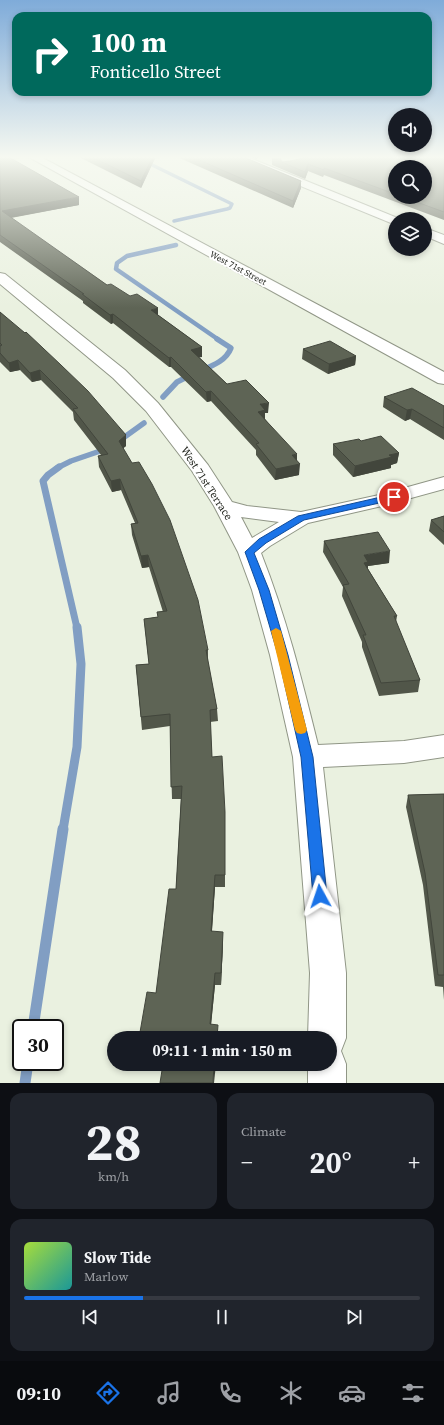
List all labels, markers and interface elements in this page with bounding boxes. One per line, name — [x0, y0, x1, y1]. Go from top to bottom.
text: 100 m — [90, 23, 167, 61]
icon: right — [24, 28, 76, 80]
text: Fonticello Street — [90, 59, 221, 84]
map controls — [388, 108, 432, 256]
button: sound — [388, 108, 432, 152]
button: search — [388, 160, 432, 204]
button: layers — [388, 212, 432, 256]
street label: West 71st Street — [207, 248, 269, 288]
street label: West 71st Terrace — [177, 443, 236, 523]
pin — [377, 480, 411, 514]
icon: arrive — [383, 486, 405, 508]
position arrow — [299, 875, 341, 917]
speed limit sign: 30 — [12, 1019, 64, 1071]
text: 09:11 · 1 min · 150 m — [153, 1040, 292, 1061]
text: 28 — [85, 1106, 142, 1177]
text: Climate — [241, 1123, 286, 1140]
text: 20° — [309, 1142, 352, 1183]
text: − — [241, 1147, 253, 1177]
text: + — [408, 1147, 420, 1177]
text: km/h — [98, 1168, 129, 1185]
text: Slow Tide — [84, 1247, 151, 1268]
text: Marlow — [84, 1268, 128, 1285]
icon: previous — [79, 1306, 101, 1328]
icon: pause — [211, 1306, 233, 1328]
icon: next — [343, 1306, 365, 1328]
icon: directions — [94, 1379, 122, 1407]
icon: music — [155, 1379, 183, 1407]
icon: phone — [216, 1379, 244, 1407]
icon: climate — [277, 1379, 305, 1407]
icon: car — [338, 1379, 366, 1407]
icon: filters — [399, 1379, 427, 1407]
text: 09:10 — [17, 1381, 61, 1406]

